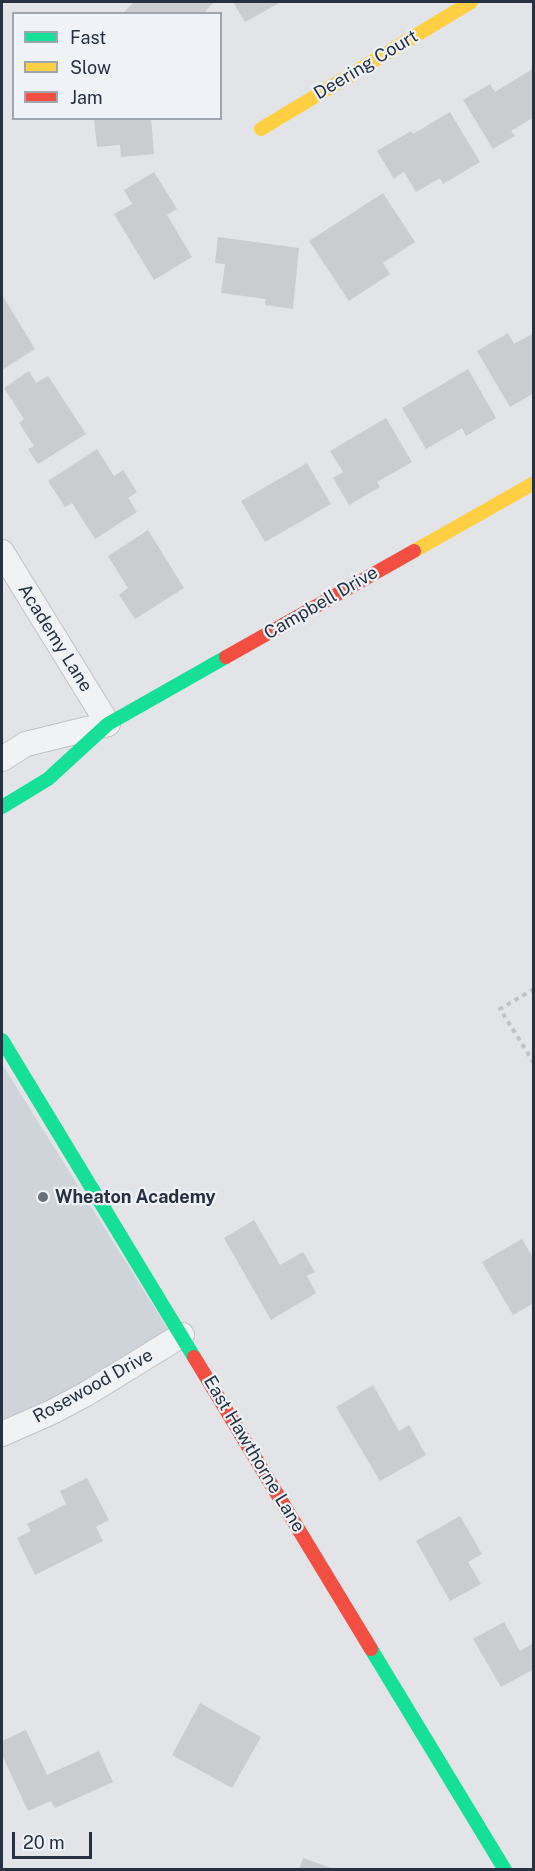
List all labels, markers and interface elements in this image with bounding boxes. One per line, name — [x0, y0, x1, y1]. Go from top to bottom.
legend — [12, 12, 222, 120]
street label: Deering Court — [310, 26, 422, 104]
text: Fast — [70, 27, 106, 48]
text: Slow — [70, 57, 111, 78]
text: Jam — [70, 87, 103, 108]
street label: Campbell Drive — [260, 562, 382, 644]
street label: Academy Lane — [13, 580, 97, 696]
place label: Wheaton Academy — [55, 1186, 216, 1208]
marker: Wheaton Academy — [36, 1190, 50, 1204]
street label: Rosewood Drive — [29, 1344, 157, 1428]
street label: East Hawthorne Lane — [199, 1372, 309, 1536]
scale bar — [15, 1820, 94, 1858]
text: 20 m — [23, 1832, 65, 1853]

